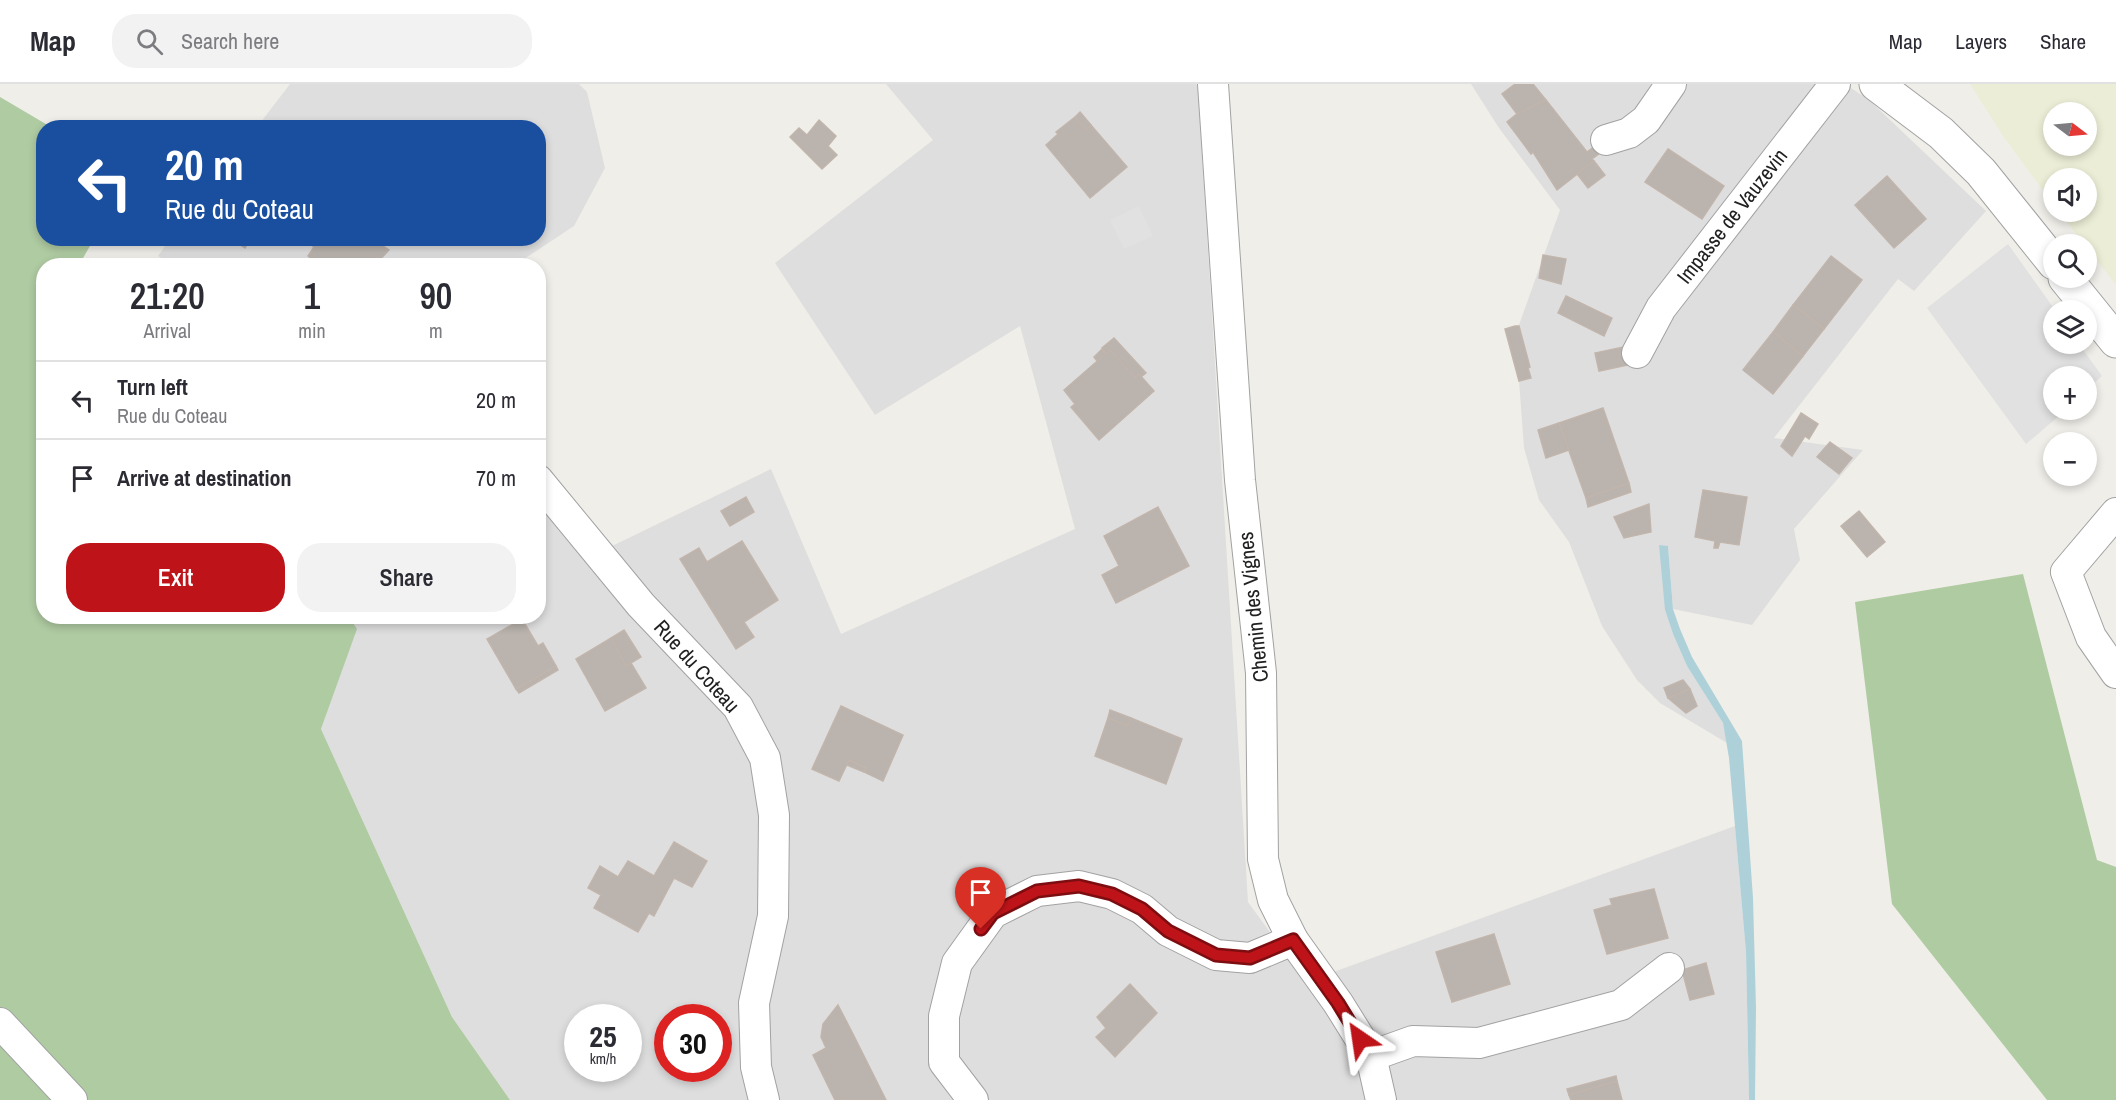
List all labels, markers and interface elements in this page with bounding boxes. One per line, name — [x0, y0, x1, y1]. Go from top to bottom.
search box — [112, 14, 532, 68]
text: Map — [30, 22, 76, 60]
icon: search — [133, 25, 166, 58]
text: Search here — [181, 26, 279, 56]
text: Map — [1889, 27, 1922, 56]
text: Layers — [1955, 27, 2007, 56]
text: Share — [2040, 27, 2086, 56]
north arrow — [2043, 102, 2097, 156]
map controls — [2043, 102, 2097, 486]
text: 20 m — [165, 137, 244, 193]
street label: Impasse de Vauzevin — [1670, 142, 1794, 290]
icon: left — [66, 144, 144, 222]
button: sound — [2043, 168, 2097, 222]
text: Rue du Coteau — [165, 191, 314, 227]
button: search — [2043, 234, 2097, 288]
text: 21:20 — [130, 272, 205, 320]
text: 1 — [304, 272, 320, 320]
text: 90 — [419, 272, 452, 320]
button: layers — [2043, 300, 2097, 354]
text: Arrival — [143, 317, 191, 344]
text: min — [298, 317, 326, 344]
text: m — [429, 317, 443, 344]
button: + — [2043, 366, 2097, 420]
text: Turn left — [117, 372, 188, 402]
icon: left — [66, 384, 99, 417]
text: 20 m — [476, 385, 516, 415]
text: Rue du Coteau — [117, 402, 227, 429]
button: − — [2043, 432, 2097, 486]
icon: arrive — [66, 462, 99, 495]
text: Arrive at destination — [117, 463, 291, 493]
text: 70 m — [476, 463, 516, 493]
street label: Chemin des Vignes — [1231, 530, 1275, 684]
button: Exit — [66, 543, 285, 612]
button: Share — [297, 543, 516, 612]
street label: Rue du Coteau — [647, 613, 747, 719]
pin — [955, 867, 1006, 929]
icon: arrive — [964, 876, 997, 909]
speed limit sign: 30 — [654, 1004, 732, 1082]
position arrow — [1328, 1007, 1392, 1071]
text: 25 — [589, 1016, 617, 1056]
text: km/h — [590, 1048, 616, 1069]

